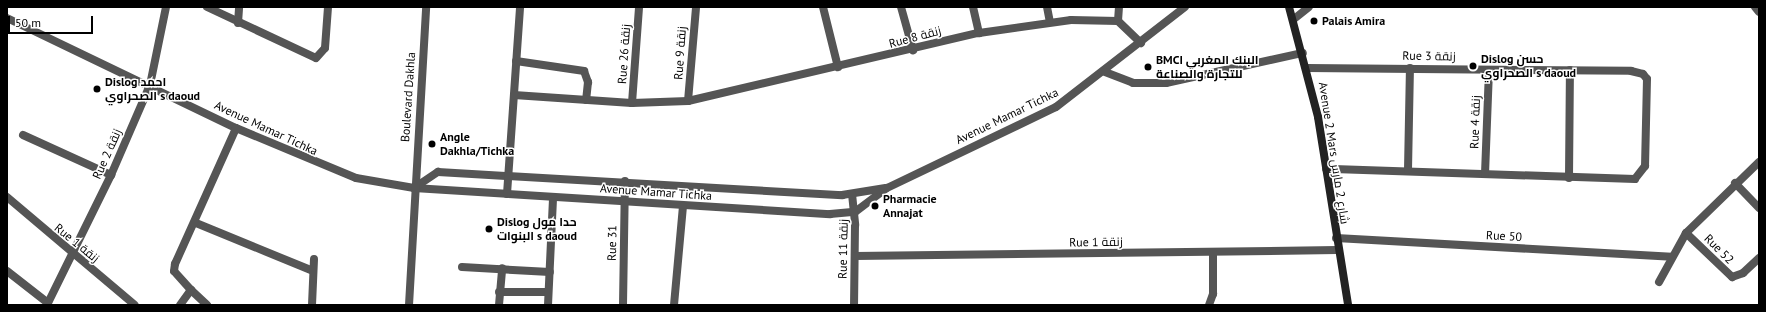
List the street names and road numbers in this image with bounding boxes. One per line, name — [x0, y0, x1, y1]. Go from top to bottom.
street label: Rue 8 زنقة — [887, 23, 943, 51]
street label: Rue 26 زنقة — [615, 24, 633, 84]
street label: Rue 9 زنقة — [671, 26, 689, 80]
street label: Rue 3 زنقة — [1402, 48, 1456, 64]
street label: Boulevard Dakhla — [398, 51, 418, 143]
street label: Avenue 2 Mars شارع 2 مارس — [1316, 81, 1352, 225]
street label: Avenue Mamar Tichka — [953, 85, 1061, 147]
street label: Rue 4 زنقة — [1467, 95, 1483, 149]
street label: Avenue Mamar Tichka — [212, 98, 320, 158]
street label: Rue 2 زنقة — [90, 127, 124, 181]
street label: Avenue Mamar Tichka — [599, 181, 713, 203]
street label: Rue 11 زنقة — [835, 219, 851, 279]
street label: Rue 1 زنقة — [52, 221, 102, 265]
street label: Rue 31 — [604, 225, 620, 261]
street label: Rue 50 — [1486, 228, 1522, 244]
street label: Rue 52 — [1701, 231, 1737, 267]
street label: Rue 1 زنقة — [1069, 234, 1123, 250]

